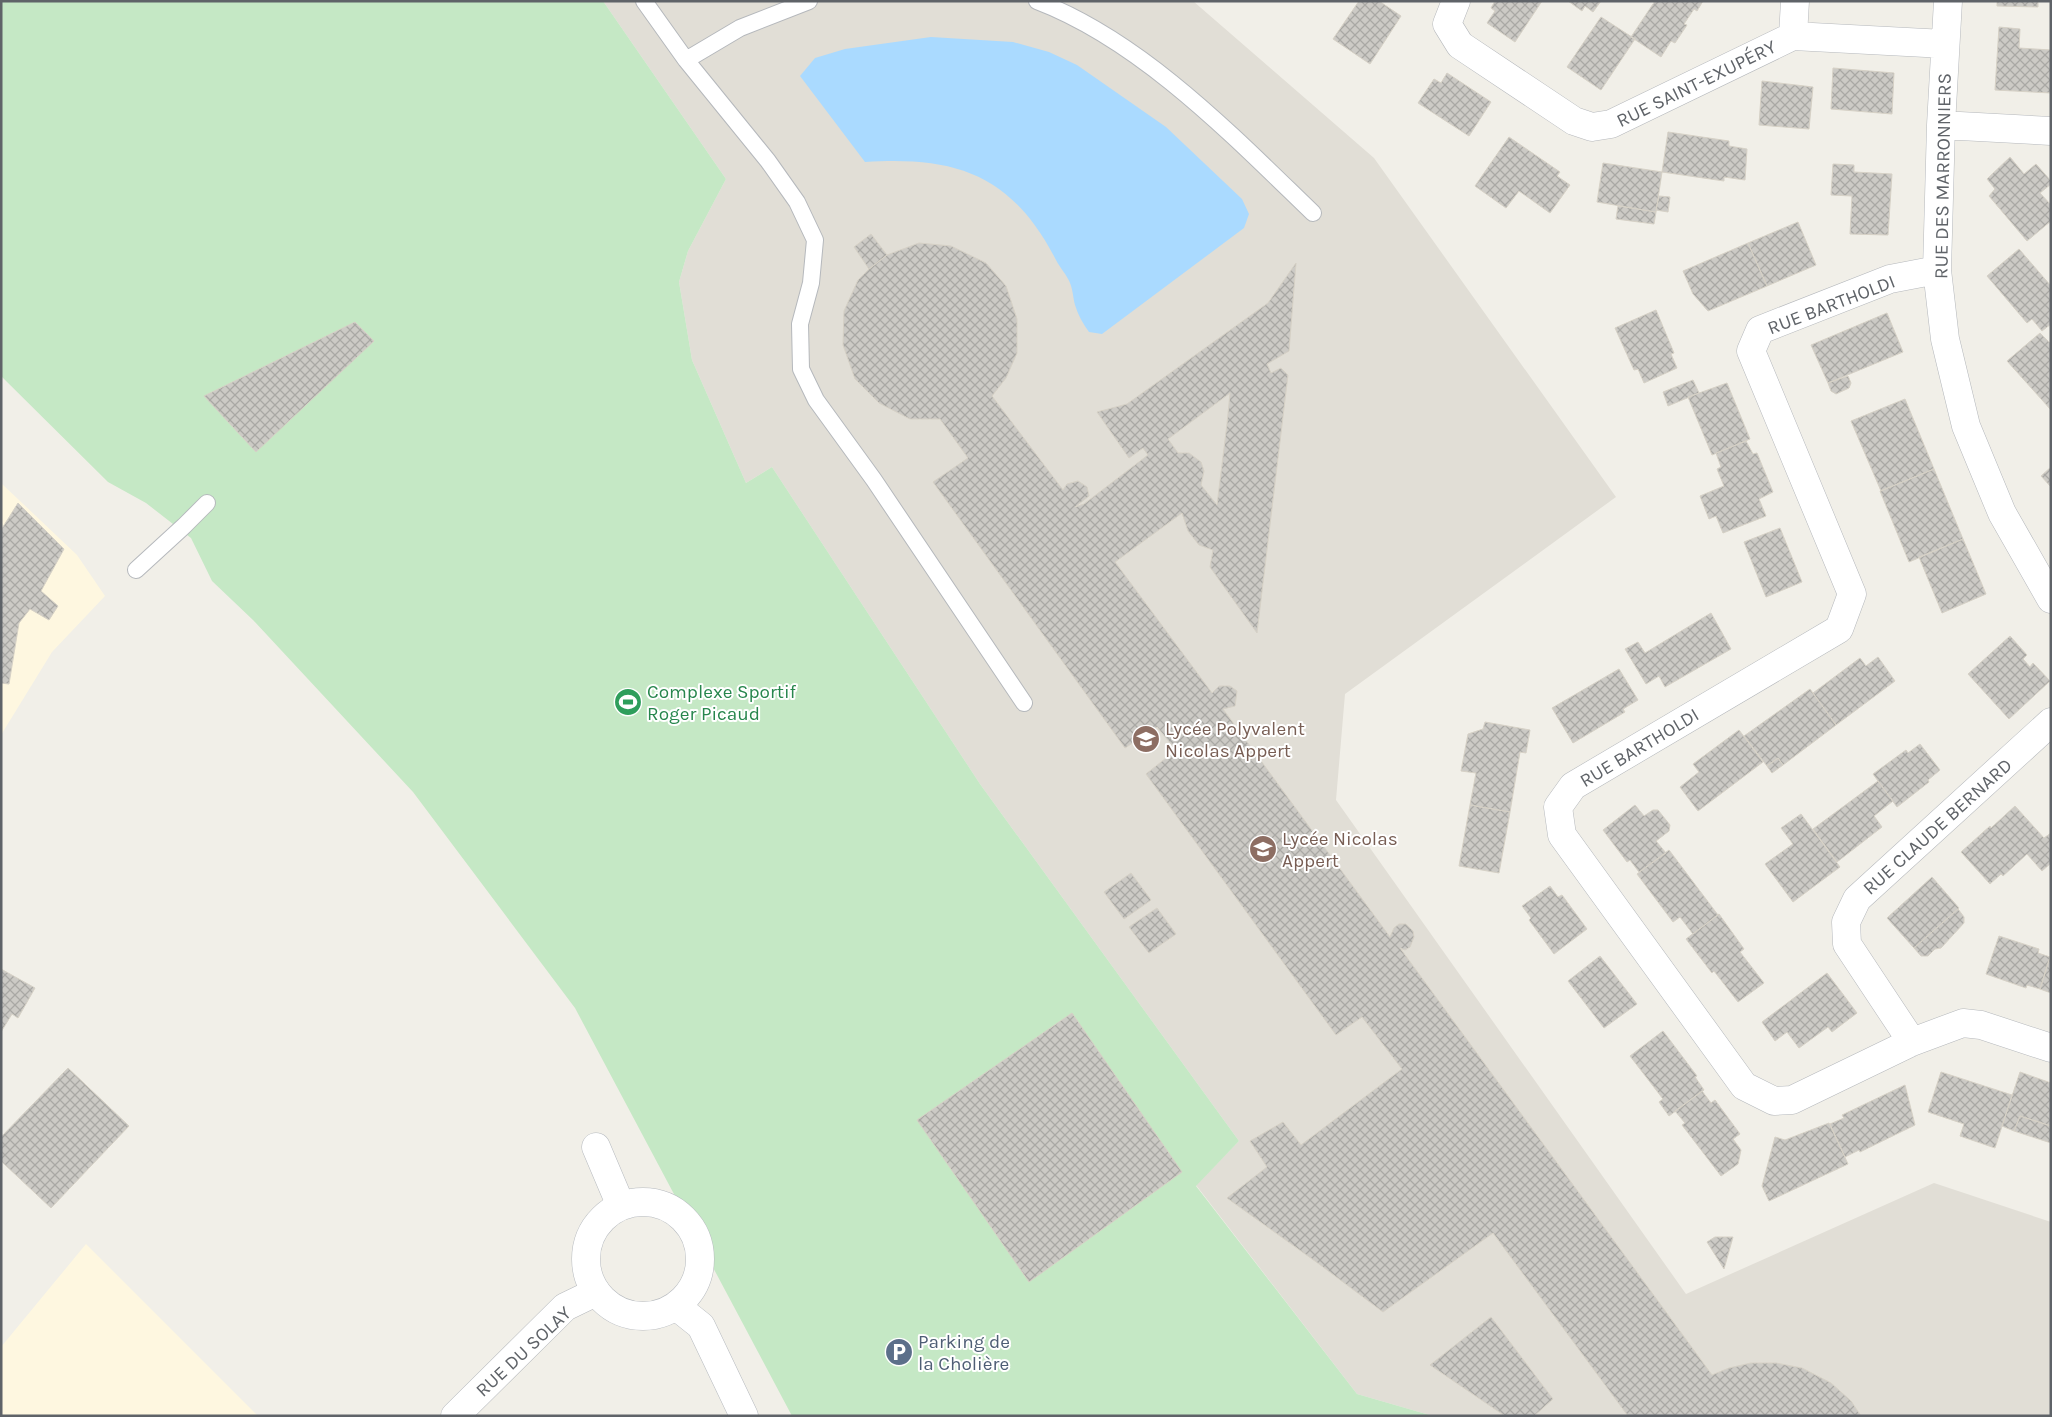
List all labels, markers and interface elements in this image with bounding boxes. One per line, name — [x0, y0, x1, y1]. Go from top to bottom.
street label: RUE SAINT-EXUPÉRY — [1613, 35, 1780, 132]
street label: RUE DES MARRONNIERS — [1930, 73, 1956, 279]
street label: RUE BARTHOLDI — [1764, 271, 1898, 339]
place label: Complexe Sportif Roger Picaud — [647, 681, 797, 725]
sports icon: Complexe Sportif Roger Picaud — [613, 687, 643, 717]
street label: RUE BARTHOLDI — [1576, 704, 1703, 792]
place label: Lycée Polyvalent Nicolas Appert — [1165, 718, 1305, 762]
school or university icon: Lycée Polyvalent Nicolas Appert — [1131, 724, 1161, 754]
street label: RUE CLAUDE BERNARD — [1859, 754, 2017, 899]
place label: Lycée Nicolas Appert — [1282, 828, 1398, 872]
school or university icon: Lycée Nicolas Appert — [1248, 834, 1278, 864]
street label: RUE DU SOLAY — [472, 1302, 576, 1401]
place label: Parking de la Cholière — [918, 1331, 1010, 1375]
parking icon: Parking de la Cholière — [884, 1337, 914, 1367]

